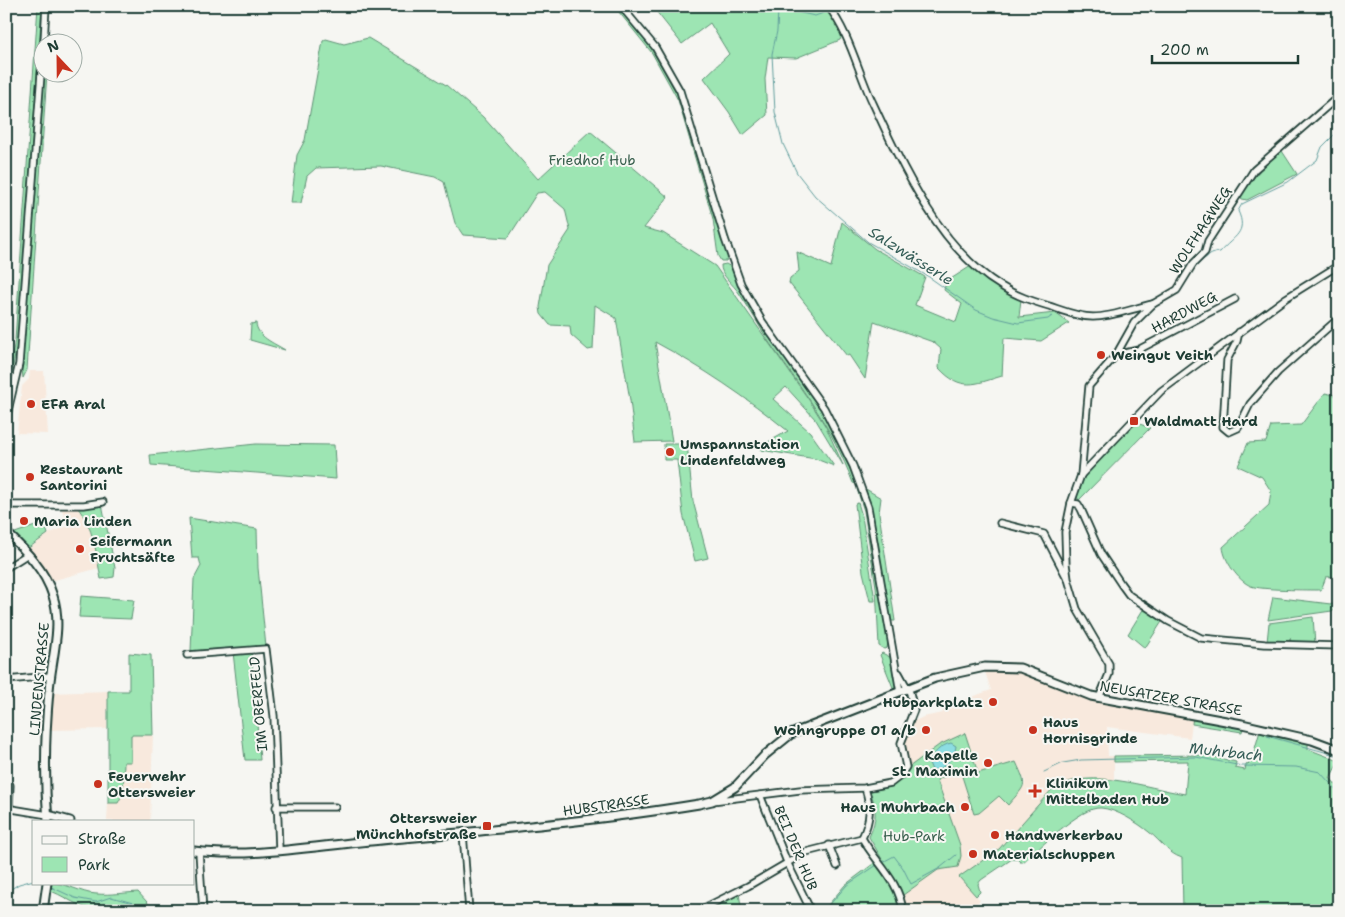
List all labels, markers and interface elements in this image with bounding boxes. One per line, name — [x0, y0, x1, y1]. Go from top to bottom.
north arrow — [32, 32, 82, 82]
scale bar — [1152, 32, 1299, 64]
text: N — [45, 36, 62, 56]
text: 200 m — [1160, 40, 1209, 60]
park label: Friedhof Hub — [549, 151, 636, 169]
street label: WOLFHAGWEG — [1165, 182, 1235, 277]
water label: Salzwässerle — [865, 222, 957, 290]
street label: HARDWEG — [1148, 287, 1220, 337]
place label: Weingut Veith — [1111, 346, 1213, 364]
marker: Weingut Veith — [1095, 349, 1107, 361]
place label: EFA Aral — [41, 395, 106, 413]
marker: EFA Aral — [25, 398, 37, 410]
place label: Waldmatt Hard — [1144, 412, 1258, 430]
marker: Waldmatt Hard — [1128, 415, 1140, 427]
place label: Umspannstation Lindenfeldweg — [680, 435, 799, 469]
marker: Umspannstation Lindenfeldweg — [664, 446, 676, 458]
place label: Restaurant Santorini — [40, 460, 123, 494]
marker: Restaurant Santorini — [24, 471, 36, 483]
place label: Maria Linden — [34, 512, 132, 530]
marker: Maria Linden — [18, 515, 30, 527]
place label: Seifermann Fruchtsäfte — [90, 532, 175, 566]
marker: Seifermann Fruchtsäfte — [74, 543, 86, 555]
street label: LINDENSTRASSE — [25, 621, 53, 736]
street label: IM OBERFELD — [245, 656, 271, 752]
street label: NEUSATZER STRASSE — [1098, 677, 1244, 719]
place label: Hubparkplatz — [883, 693, 983, 711]
marker: Hubparkplatz — [987, 696, 999, 708]
place label: Haus Hornisgrinde — [1043, 713, 1138, 747]
place label: Wohngruppe 01 a/b — [774, 721, 916, 739]
marker: Wohngruppe 01 a/b — [920, 724, 932, 736]
marker: Haus Hornisgrinde — [1027, 724, 1039, 736]
water label: Muhrbach — [1188, 738, 1264, 766]
place label: Kapelle St. Maximin — [892, 746, 978, 780]
marker: Kapelle St. Maximin — [982, 757, 994, 769]
place label: Feuerwehr Ottersweier — [108, 767, 196, 801]
place label: Klinikum Mittelbaden Hub — [1046, 774, 1169, 808]
marker: Feuerwehr Ottersweier — [92, 778, 104, 790]
marker: Klinikum Mittelbaden Hub — [1028, 784, 1042, 798]
street label: HUBSTRASSE — [561, 790, 651, 820]
place label: Haus Muhrbach — [840, 798, 955, 816]
marker: Haus Muhrbach — [959, 801, 971, 813]
street label: BEI DER HUB — [770, 803, 822, 893]
place label: Ottersweier Münchhofstraße — [356, 809, 477, 843]
legend — [32, 820, 195, 884]
marker: Ottersweier Münchhofstraße — [481, 820, 493, 832]
place label: Handwerkerbau — [1005, 826, 1123, 844]
park label: Hub-Park — [883, 827, 945, 845]
text: Straße — [78, 829, 126, 849]
marker: Handwerkerbau — [989, 829, 1001, 841]
place label: Materialschuppen — [983, 845, 1115, 863]
marker: Materialschuppen — [967, 848, 979, 860]
text: Park — [78, 855, 110, 875]

